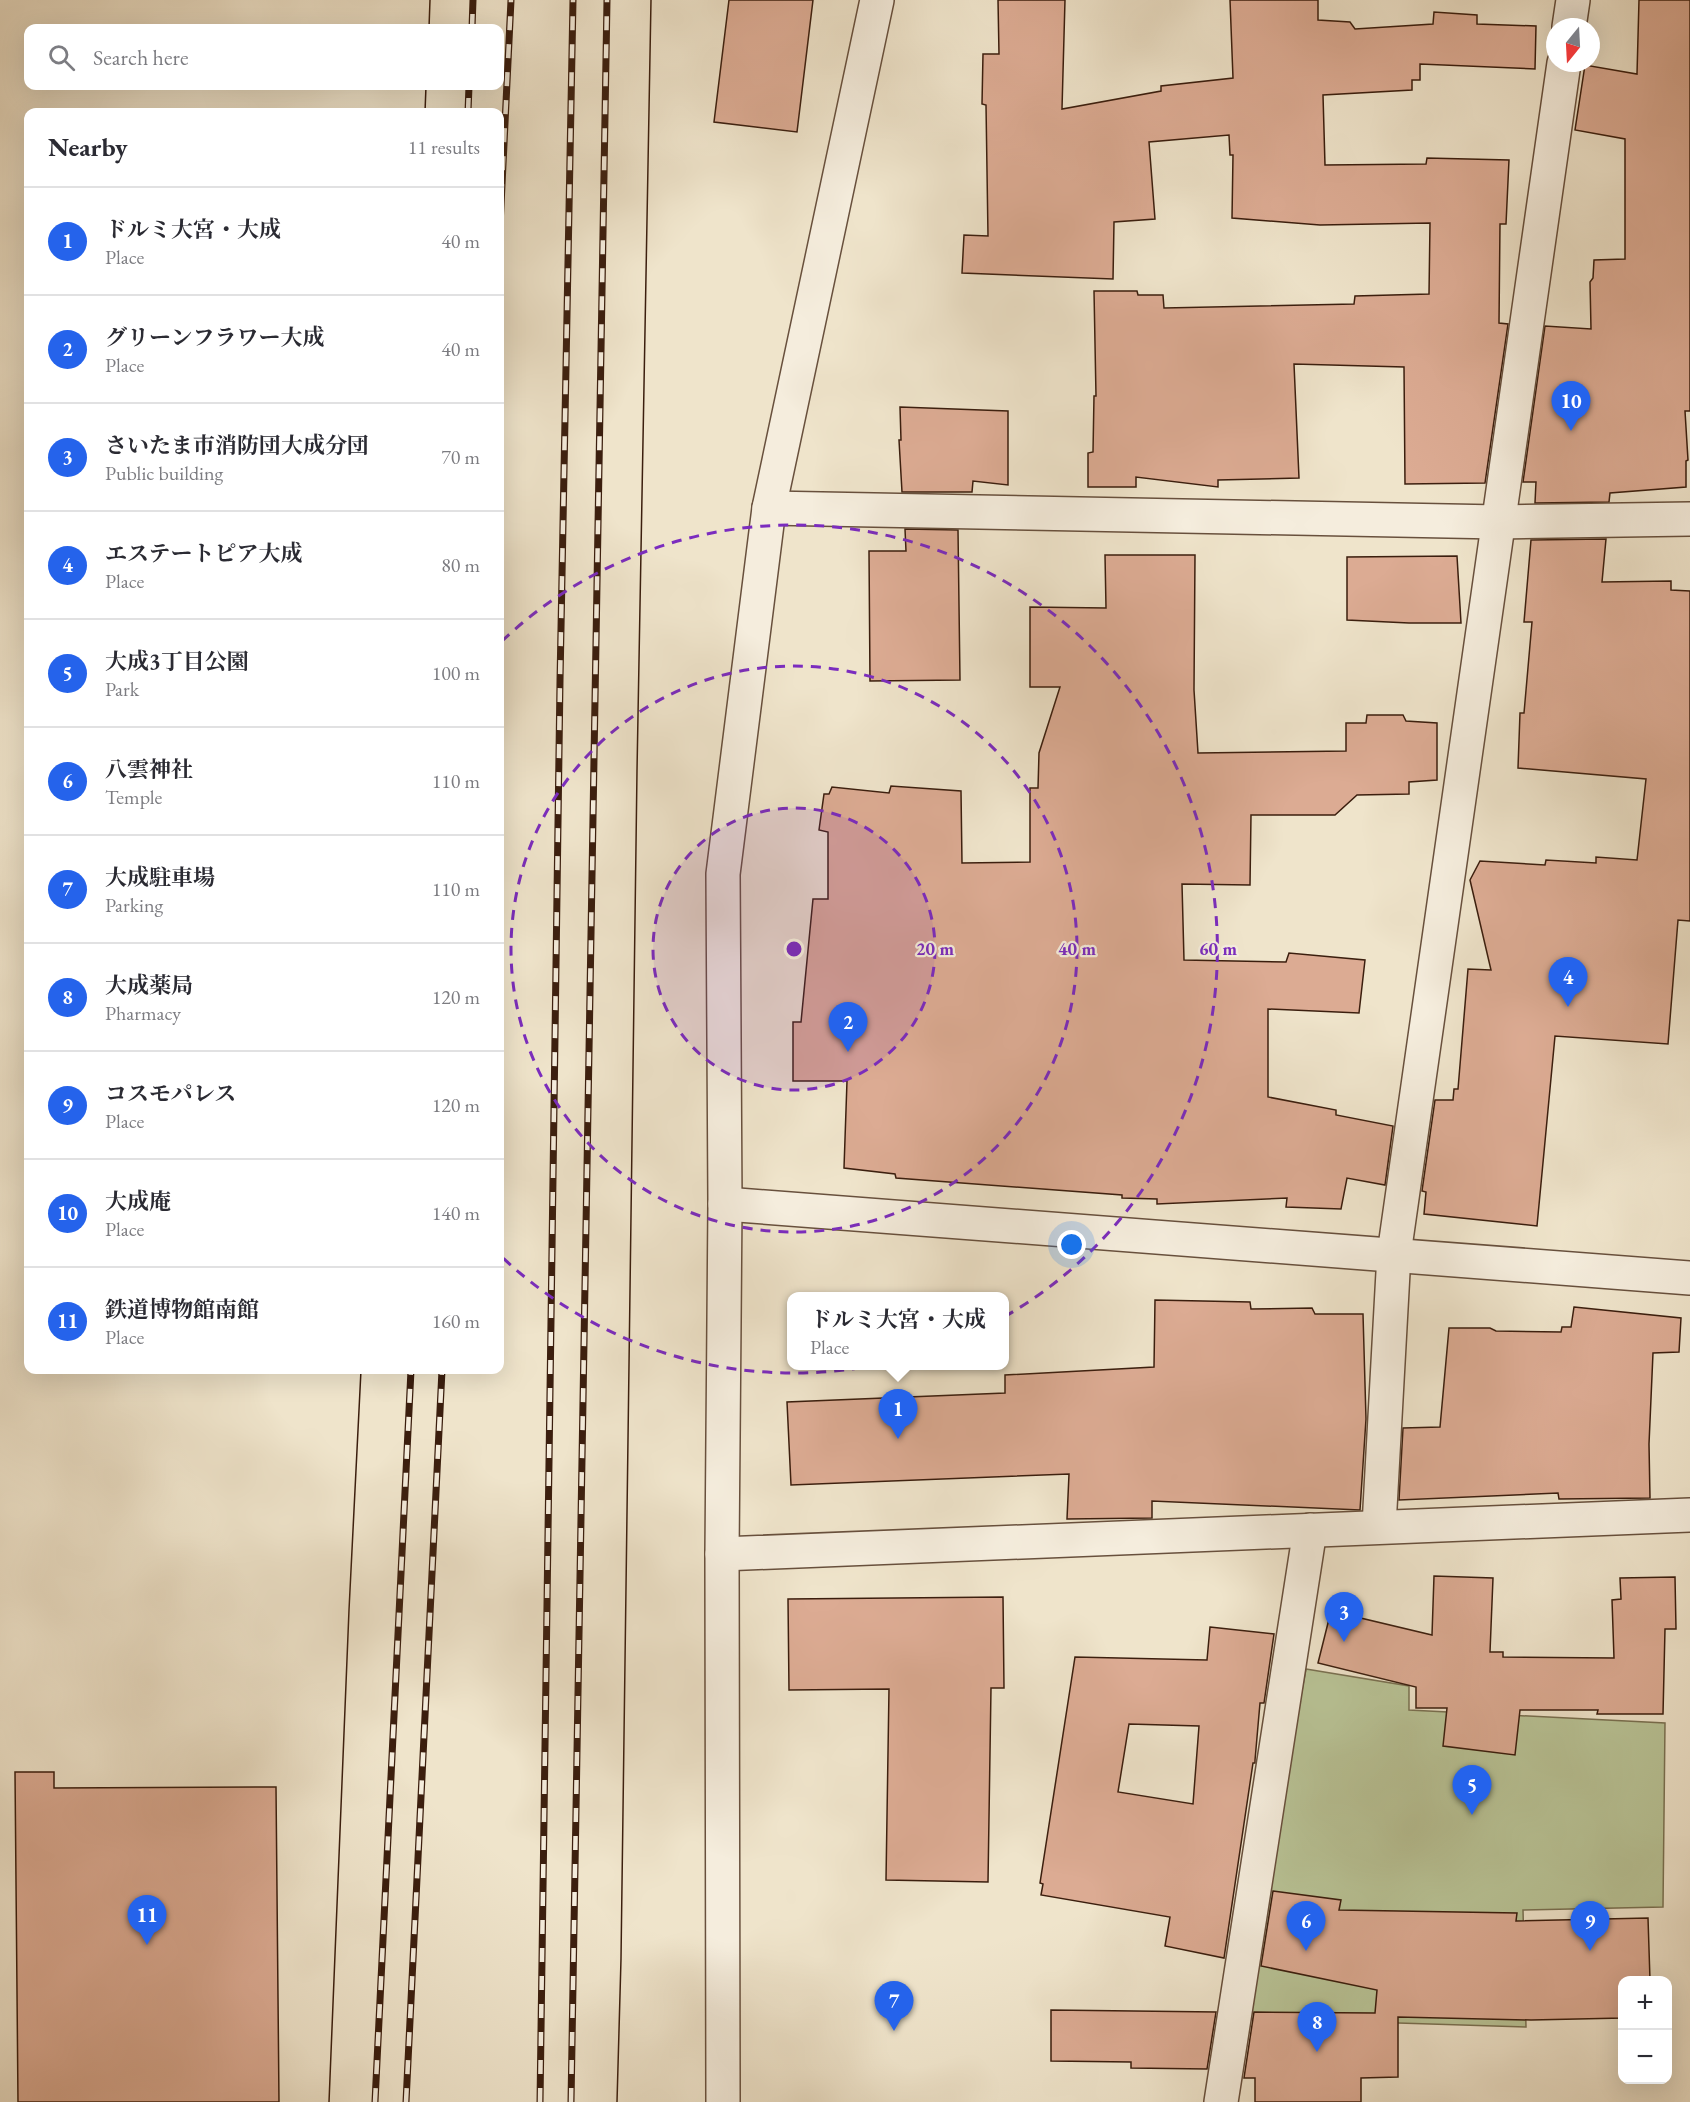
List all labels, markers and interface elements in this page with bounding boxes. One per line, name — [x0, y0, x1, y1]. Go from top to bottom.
north arrow — [1546, 18, 1600, 72]
search box — [24, 24, 504, 90]
icon: search — [45, 41, 78, 74]
text: Search here — [93, 43, 188, 72]
text: Nearby — [48, 130, 128, 164]
text: 11 results — [408, 134, 480, 160]
text: ドルミ大宮・大成 — [105, 215, 281, 244]
text: 1 — [62, 228, 73, 254]
text: 40 m — [441, 228, 480, 254]
text: Place — [105, 244, 144, 270]
text: グリーンフラワー大成 — [105, 323, 325, 352]
text: 2 — [62, 336, 73, 362]
text: 40 m — [441, 336, 480, 362]
text: Place — [105, 352, 144, 378]
pin: 10 — [1552, 382, 1590, 431]
text: さいたま市消防団大成分団 — [105, 431, 369, 460]
text: 3 — [62, 444, 73, 470]
text: 70 m — [441, 444, 480, 470]
text: Public building — [105, 460, 223, 486]
text: エステートピア大成 — [105, 539, 303, 568]
text: 4 — [62, 552, 73, 578]
text: 80 m — [441, 552, 480, 578]
text: Place — [105, 568, 144, 594]
text: 大成3丁目公園 — [105, 647, 249, 676]
text: 5 — [62, 660, 73, 686]
text: 100 m — [432, 660, 480, 686]
text: Park — [105, 676, 139, 702]
text: 八雲神社 — [105, 755, 193, 784]
text: 6 — [62, 768, 73, 794]
text: 110 m — [432, 768, 480, 794]
text: Temple — [105, 784, 162, 810]
text: 大成駐車場 — [105, 863, 215, 892]
text: 7 — [62, 876, 73, 902]
text: 110 m — [432, 876, 480, 902]
text: Parking — [105, 892, 163, 918]
text: 20 m — [916, 937, 954, 960]
text: 40 m — [1058, 937, 1096, 960]
text: 60 m — [1199, 937, 1237, 960]
centre of rings — [784, 939, 804, 959]
pin: 4 — [1548, 958, 1588, 1007]
text: 大成薬局 — [105, 971, 193, 1000]
text: 8 — [62, 984, 73, 1010]
text: 120 m — [432, 984, 480, 1010]
text: Pharmacy — [105, 1000, 181, 1026]
pin: 2 — [828, 1002, 868, 1052]
text: コスモパレス — [105, 1079, 236, 1108]
text: 9 — [62, 1092, 73, 1118]
text: 120 m — [432, 1092, 480, 1118]
text: Place — [105, 1108, 144, 1134]
text: 大成庵 — [105, 1187, 171, 1216]
text: 10 — [57, 1200, 78, 1226]
text: 140 m — [432, 1200, 480, 1226]
text: Place — [105, 1216, 144, 1242]
your location — [1057, 1230, 1086, 1259]
popup — [787, 1292, 1009, 1370]
text: 鉄道博物館南館 — [105, 1295, 259, 1324]
text: ドルミ大宮・大成 — [810, 1305, 986, 1334]
text: 11 — [57, 1308, 78, 1334]
text: 160 m — [432, 1308, 480, 1334]
text: Place — [105, 1324, 144, 1350]
text: Place — [810, 1334, 849, 1360]
pin: 1 — [878, 1390, 918, 1439]
pin: 3 — [1324, 1592, 1364, 1642]
pin: 5 — [1452, 1766, 1492, 1815]
pin: 11 — [128, 1896, 166, 1945]
pin: 6 — [1286, 1902, 1326, 1951]
pin: 9 — [1570, 1902, 1610, 1951]
map controls — [1618, 1976, 1672, 2084]
button: + — [1618, 1976, 1672, 2030]
pin: 7 — [874, 1982, 914, 2031]
pin: 8 — [1298, 2002, 1336, 2052]
button: − — [1618, 2030, 1672, 2084]

